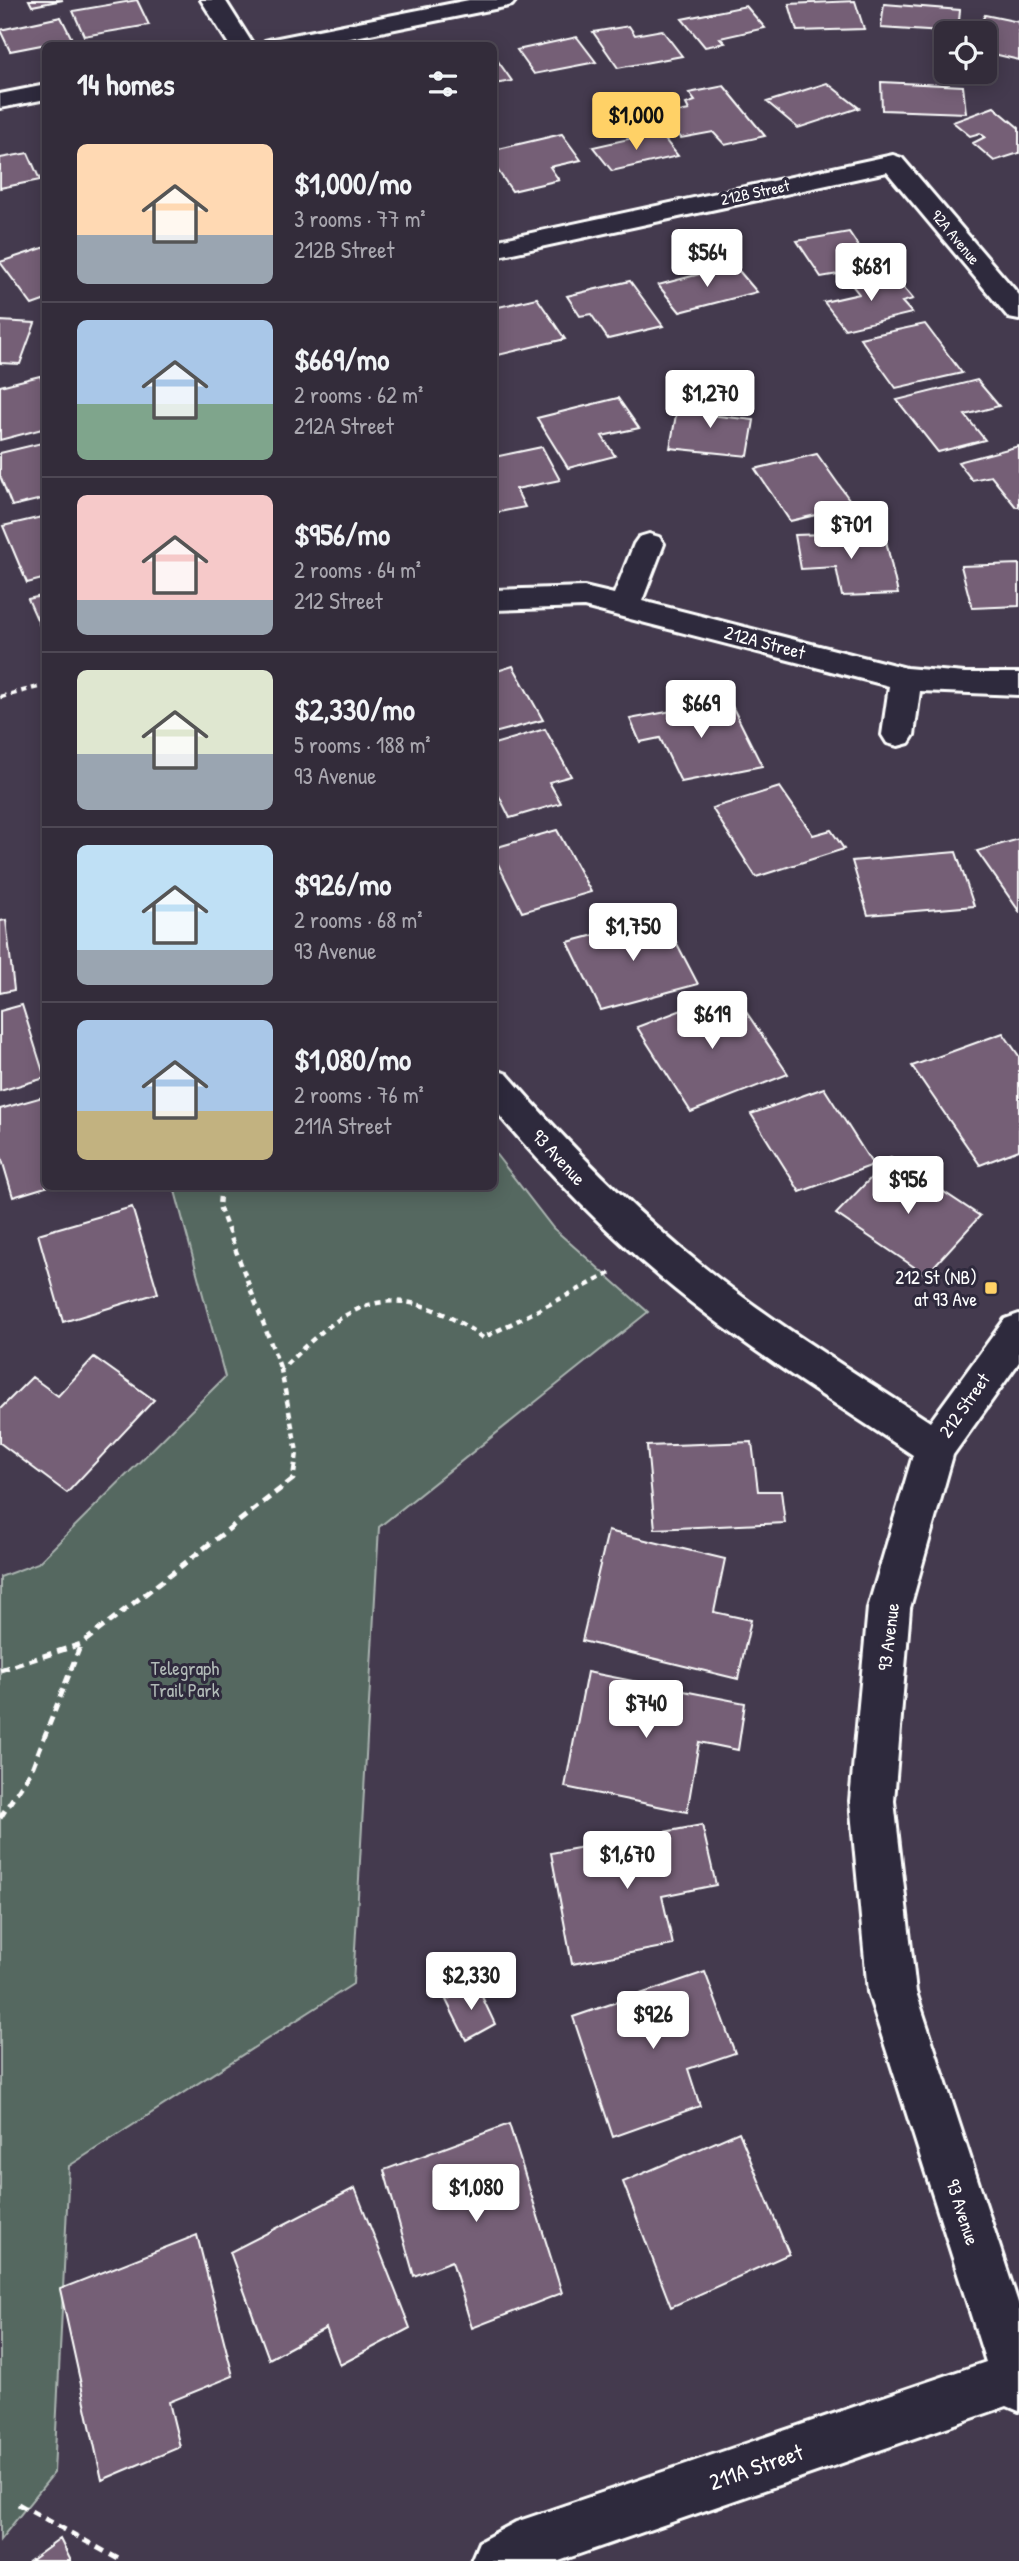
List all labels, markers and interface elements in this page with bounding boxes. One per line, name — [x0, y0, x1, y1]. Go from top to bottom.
map controls — [934, 21, 997, 84]
button: locate — [934, 21, 997, 84]
text: 14 homes — [77, 64, 175, 104]
icon: filters — [424, 65, 462, 103]
pin: $1,000 — [579, 92, 693, 152]
text: $1,000 — [608, 99, 664, 130]
text: $1,000/mo — [294, 163, 412, 203]
icon: home — [133, 172, 217, 256]
street label: 212B Street — [719, 174, 792, 210]
text: 3 rooms · 77 m² — [294, 203, 426, 234]
street label: 92A Avenue — [927, 205, 986, 270]
pin: $564 — [666, 230, 748, 289]
text: 212B Street — [294, 234, 394, 265]
text: $564 — [687, 236, 727, 267]
pin: $681 — [830, 244, 912, 303]
text: $681 — [851, 250, 891, 281]
text: $669/mo — [294, 339, 389, 379]
icon: home — [133, 348, 217, 432]
pin: $1,270 — [653, 370, 767, 430]
text: $1,270 — [681, 377, 739, 408]
text: 2 rooms · 62 m² — [294, 379, 423, 410]
text: 212A Street — [294, 410, 394, 441]
pin: $701 — [810, 502, 892, 561]
text: $701 — [830, 508, 872, 539]
text: $956/mo — [294, 514, 390, 554]
icon: home — [133, 523, 217, 607]
text: 2 rooms · 64 m² — [294, 554, 421, 585]
text: 212 Street — [294, 585, 383, 616]
street label: 212A Street — [722, 619, 809, 665]
pin: $669 — [660, 680, 742, 740]
text: $669 — [682, 687, 720, 718]
text: $2,330/mo — [294, 689, 415, 729]
icon: home — [133, 698, 217, 782]
text: 5 rooms · 188 m² — [294, 729, 431, 760]
text: 93 Avenue — [294, 760, 376, 791]
text: $926/mo — [294, 864, 391, 904]
icon: home — [133, 873, 217, 957]
text: 2 rooms · 68 m² — [294, 904, 422, 935]
pin: $1,750 — [576, 904, 690, 963]
text: $1,750 — [605, 910, 661, 941]
text: 93 Avenue — [294, 935, 376, 966]
pin: $619 — [671, 992, 753, 1051]
text: $619 — [693, 998, 731, 1029]
text: $1,080/mo — [294, 1039, 411, 1079]
icon: home — [133, 1048, 217, 1132]
text: 2 rooms · 76 m² — [294, 1079, 424, 1110]
text: 211A Street — [294, 1110, 392, 1141]
street label: 93 Avenue — [526, 1123, 592, 1191]
pin: $956 — [867, 1156, 949, 1216]
text: $956 — [888, 1163, 928, 1194]
place label: 212 St (NB) at 93 Ave — [895, 1264, 977, 1312]
marker: 212 St (NB) at 93 Ave — [983, 1280, 999, 1296]
street label: 212 Street — [932, 1367, 996, 1442]
street label: 93 Avenue — [871, 1601, 905, 1672]
park label: Telegraph Trail Park — [150, 1655, 220, 1703]
pin: $740 — [605, 1680, 687, 1740]
text: $740 — [625, 1687, 667, 1718]
pin: $1,670 — [570, 1832, 684, 1891]
text: $1,670 — [599, 1838, 655, 1869]
pin: $2,330 — [414, 1952, 528, 2012]
text: $2,330 — [442, 1959, 500, 1990]
pin: $926 — [612, 1992, 694, 2051]
text: $926 — [633, 1998, 673, 2029]
pin: $1,080 — [419, 2164, 533, 2224]
text: $1,080 — [448, 2171, 504, 2202]
street label: 93 Avenue — [940, 2176, 986, 2249]
street label: 211A Street — [705, 2436, 808, 2497]

